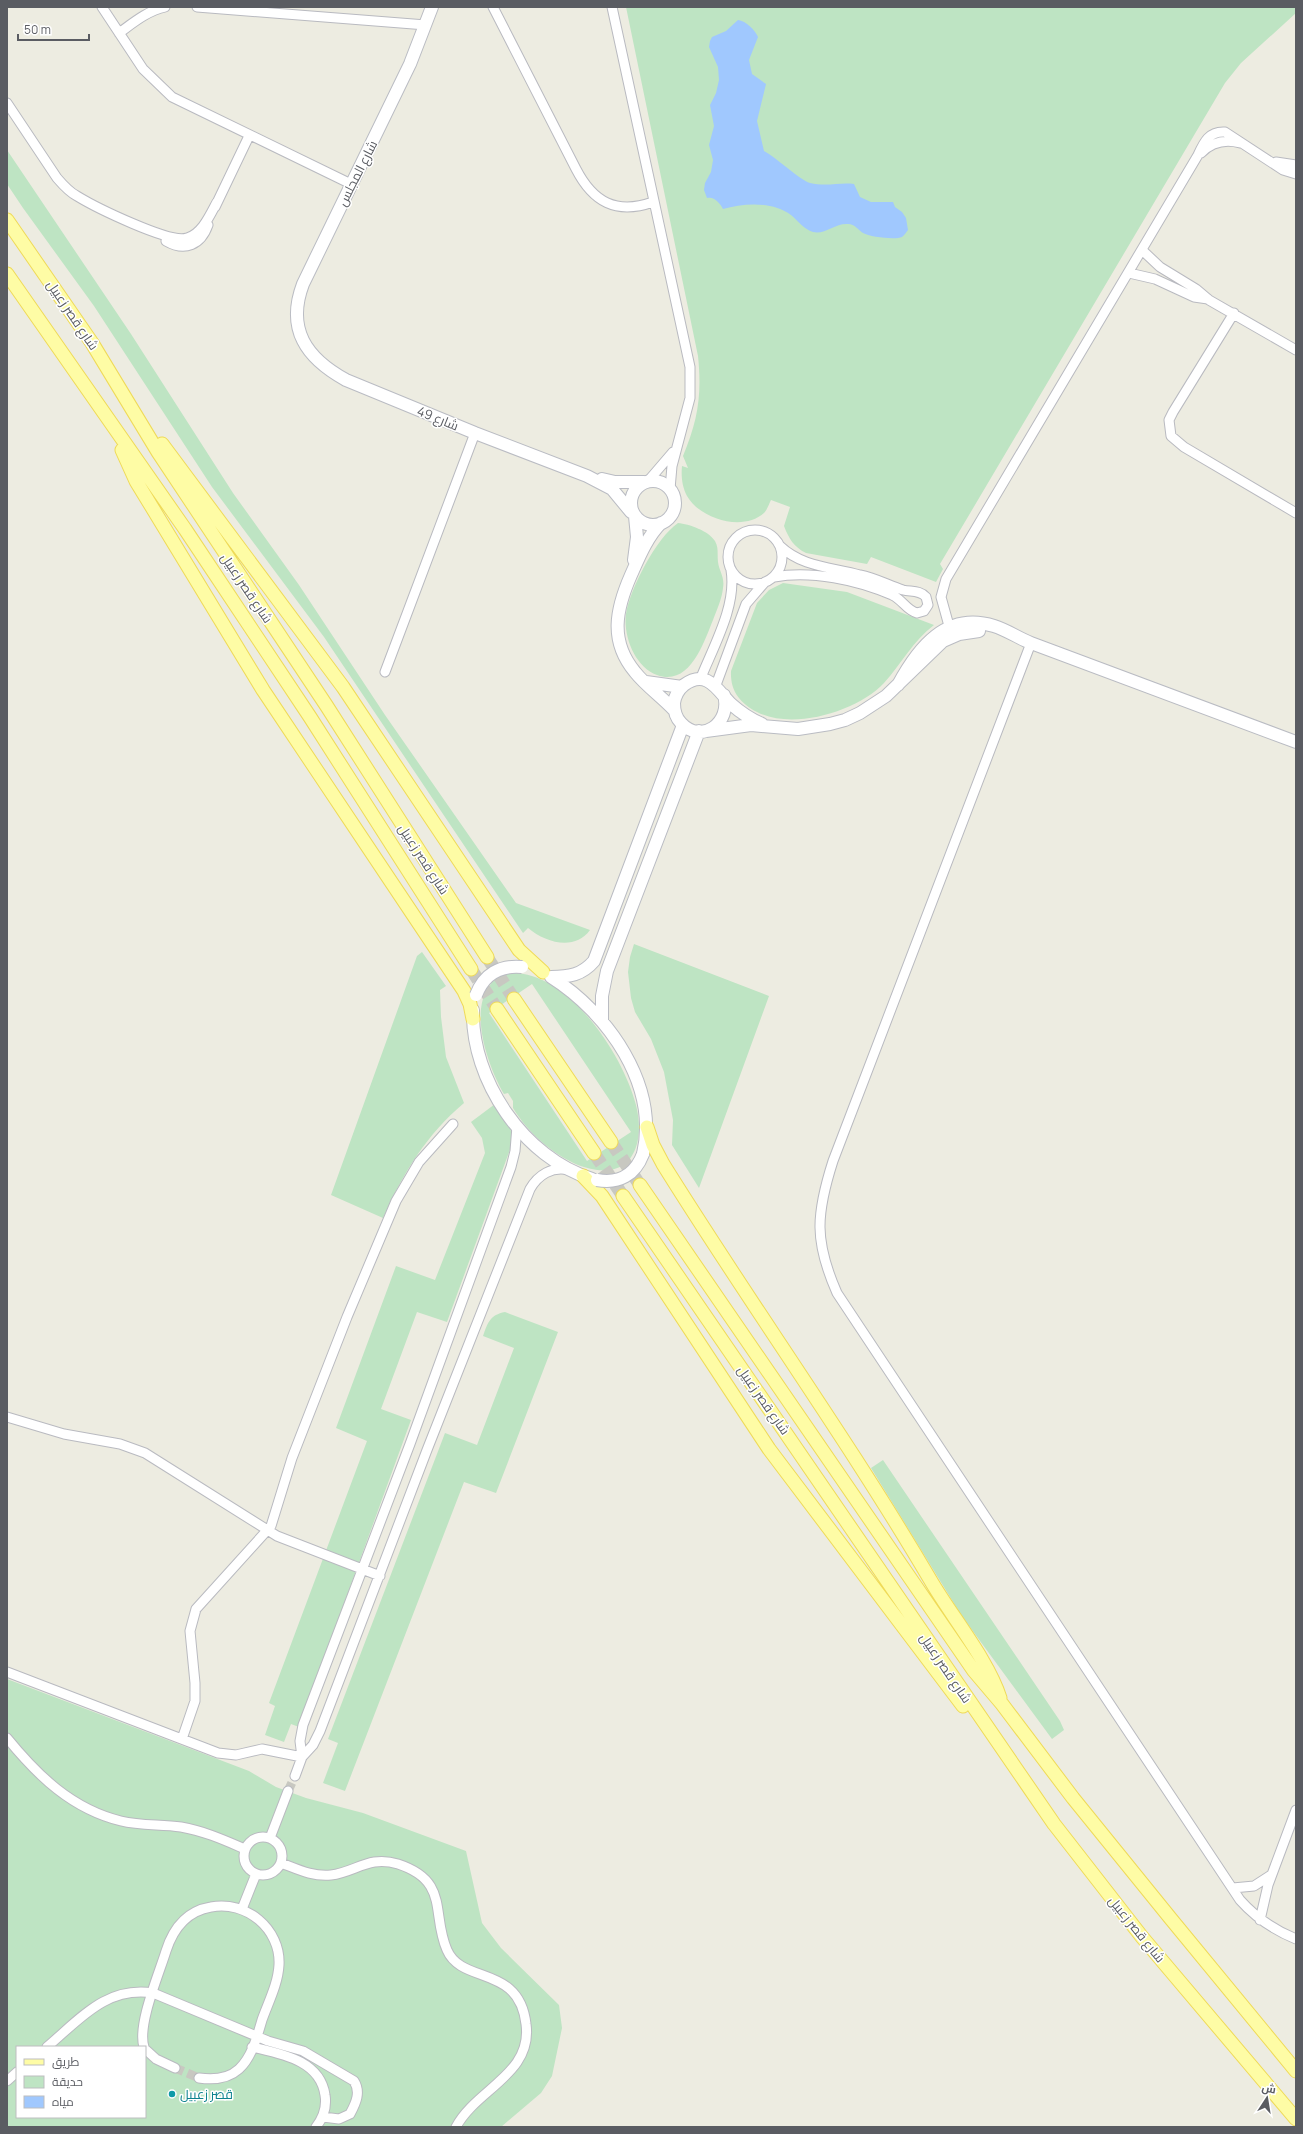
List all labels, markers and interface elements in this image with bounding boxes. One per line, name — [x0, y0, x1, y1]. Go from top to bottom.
scale bar — [18, 16, 89, 42]
text: 50 m — [24, 21, 51, 38]
street label: شارع المجلس — [333, 137, 381, 209]
street label: شارع قصر زعبيل — [43, 277, 103, 353]
street label: شارع 49 — [415, 402, 461, 434]
street label: شارع قصر زعبيل — [217, 550, 277, 626]
street label: شارع قصر زعبيل — [394, 820, 454, 898]
street label: شارع قصر زعبيل — [733, 1362, 795, 1438]
street label: شارع قصر زعبيل — [916, 1630, 976, 1706]
street label: شارع قصر زعبيل — [1105, 1892, 1169, 1966]
legend — [16, 2046, 146, 2118]
text: طريق — [52, 2053, 80, 2070]
text: حديقة — [52, 2073, 83, 2090]
north arrow — [1247, 2078, 1287, 2118]
text: ش — [1261, 2079, 1278, 2097]
place label: قصر زعبيل — [180, 2085, 233, 2103]
marker: قصر زعبيل — [167, 2089, 177, 2099]
text: مياه — [52, 2093, 74, 2110]

